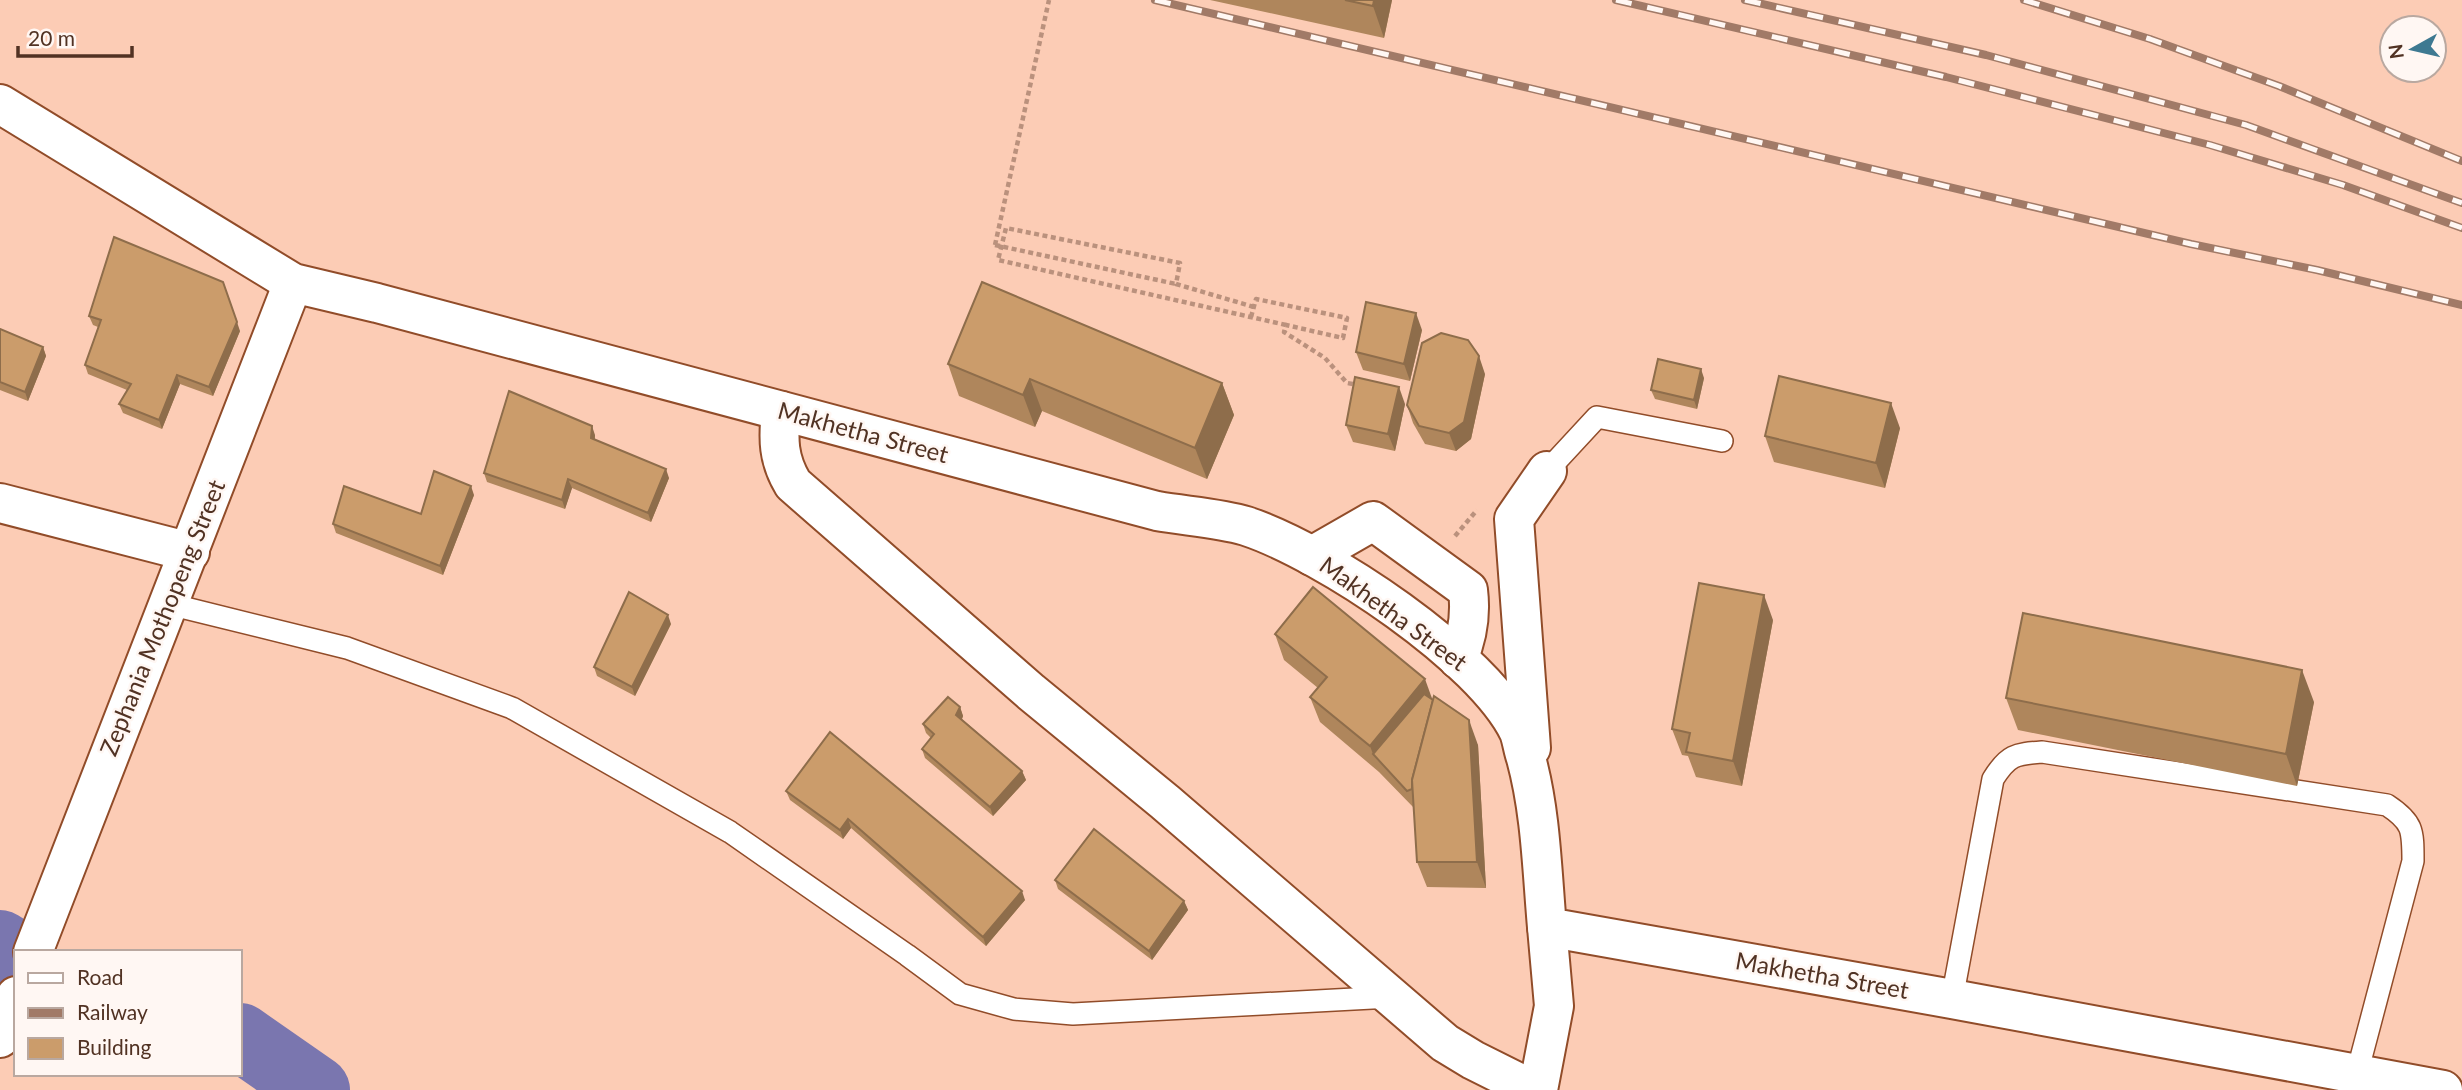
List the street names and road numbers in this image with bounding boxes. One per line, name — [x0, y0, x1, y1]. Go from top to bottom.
street label: Makhetha Street — [775, 395, 952, 468]
street label: Zephania Mothopeng Street — [93, 475, 230, 760]
street label: Makhetha Street — [1314, 550, 1474, 676]
street label: Makhetha Street — [1733, 945, 1911, 1004]

